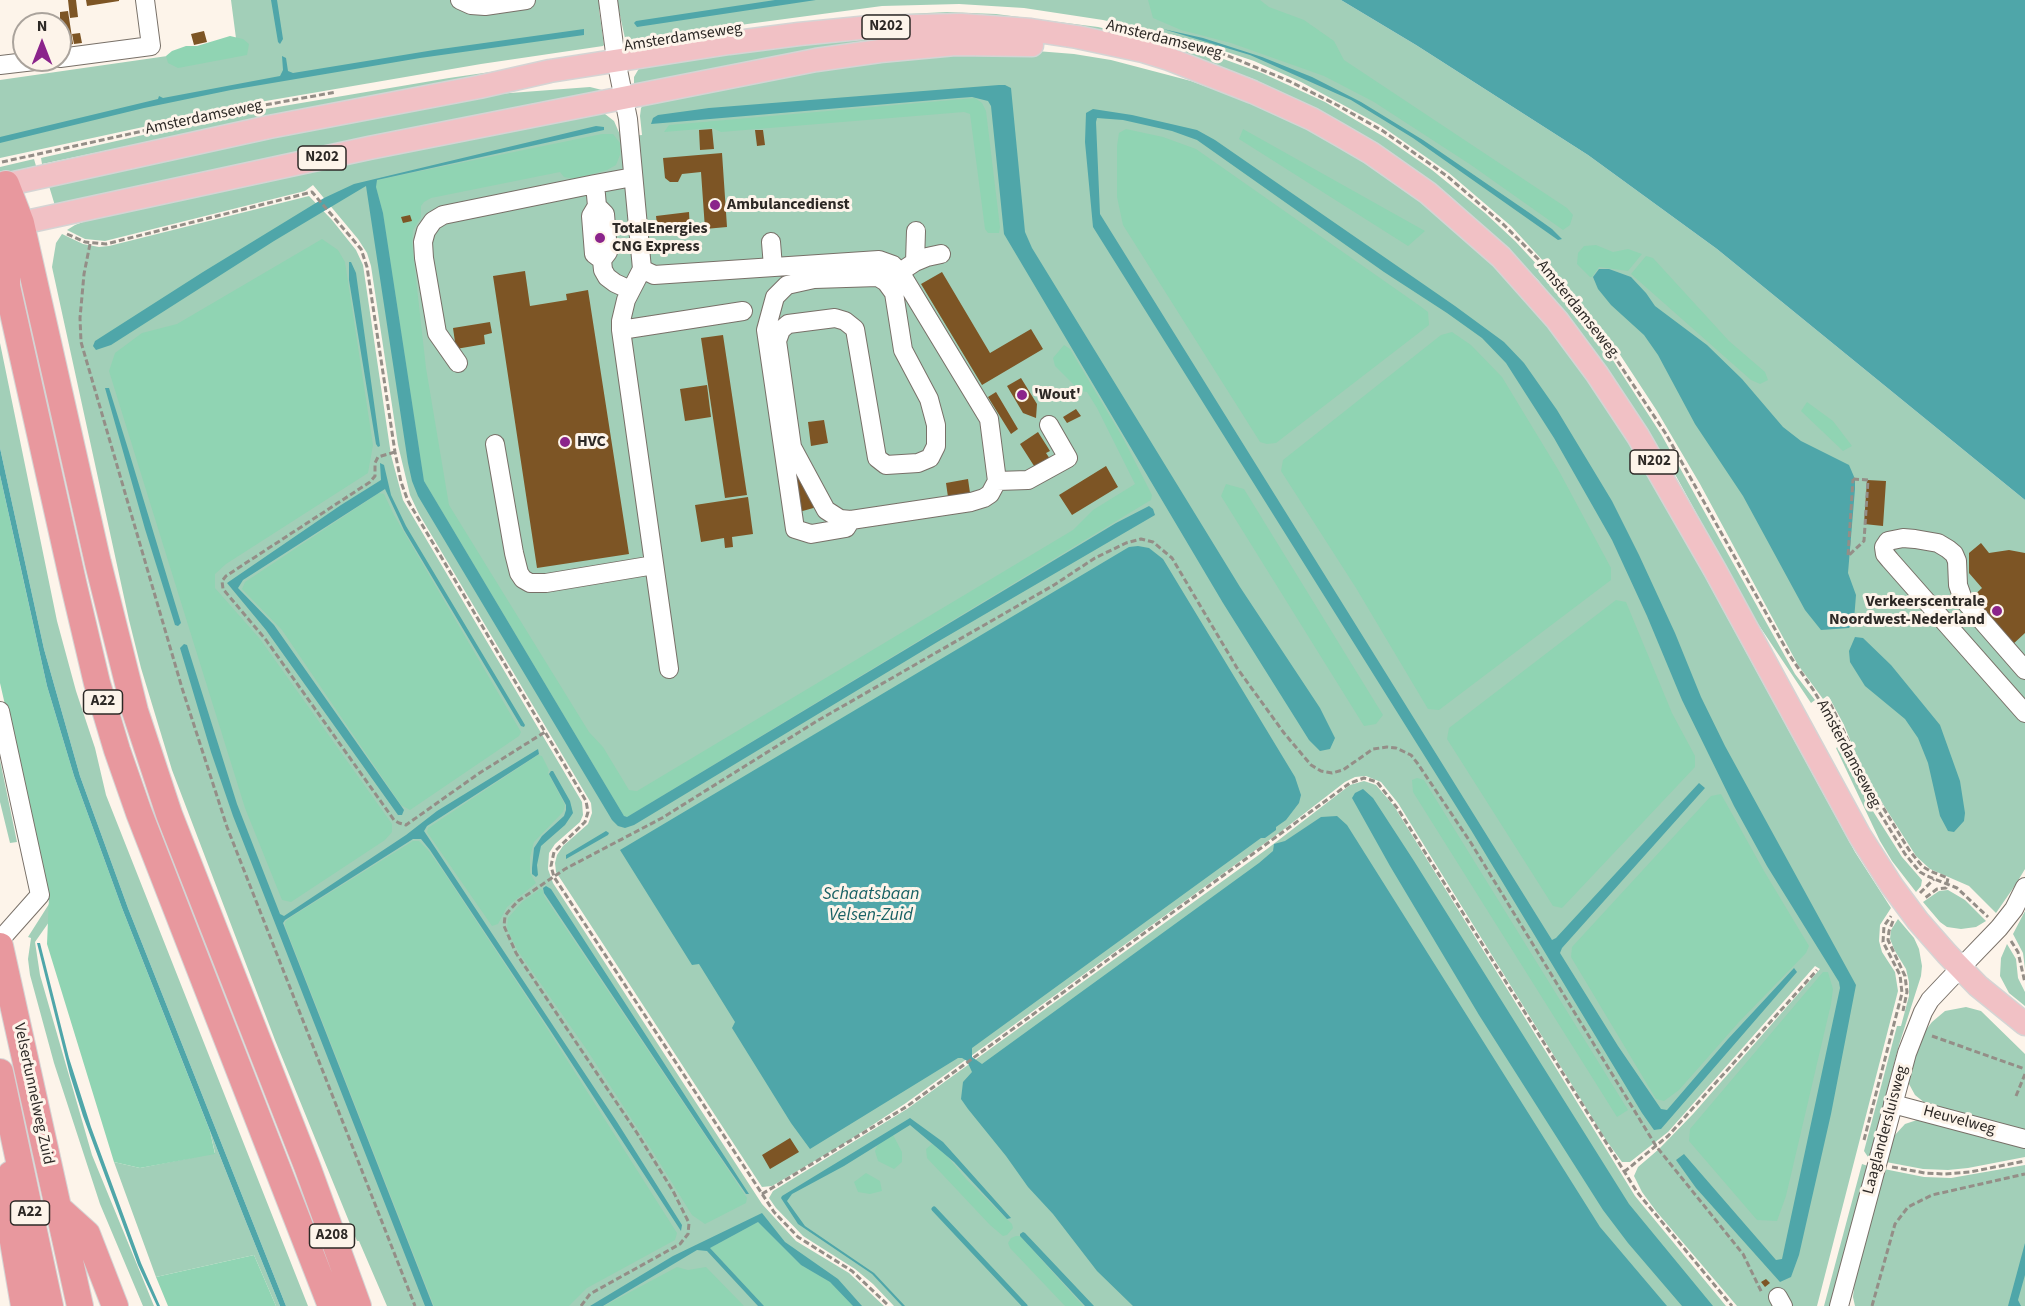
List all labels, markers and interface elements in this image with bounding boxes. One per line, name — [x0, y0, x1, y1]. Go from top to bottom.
north arrow — [12, 12, 72, 72]
text: N — [37, 15, 47, 37]
road number: N202 — [862, 15, 910, 39]
street label: Amsterdamseweg — [1104, 16, 1224, 64]
street label: Amsterdamseweg — [623, 19, 743, 57]
street label: Amsterdamseweg — [144, 96, 264, 140]
road number: N202 — [298, 146, 346, 170]
place label: Ambulancedienst — [727, 195, 850, 215]
marker: Ambulancedienst — [708, 198, 722, 212]
place label: TotalEnergies CNG Express — [612, 219, 708, 257]
marker: TotalEnergies CNG Express — [593, 231, 607, 245]
street label: Amsterdamseweg — [1532, 257, 1622, 361]
place label: 'Wout' — [1034, 385, 1081, 405]
marker: 'Wout' — [1015, 388, 1029, 402]
place label: HVC — [577, 432, 606, 452]
marker: HVC — [558, 435, 572, 449]
road number: N202 — [1630, 450, 1678, 474]
place label: Verkeerscentrale Noordwest-Nederland — [1829, 592, 1985, 630]
marker: Verkeerscentrale Noordwest-Nederland — [1990, 604, 2004, 618]
road number: A22 — [84, 690, 122, 714]
street label: Amsterdamseweg — [1812, 697, 1884, 811]
water label: Schaatsbaan Velsen-Zuid — [822, 884, 920, 926]
street label: Velsertunnelweg Zuid — [9, 1022, 57, 1166]
street label: Laaglandersluisweg — [1860, 1063, 1912, 1197]
street label: Heuvelweg — [1921, 1102, 1997, 1140]
road number: A22 — [10, 1201, 50, 1225]
road number: A208 — [310, 1224, 354, 1248]

